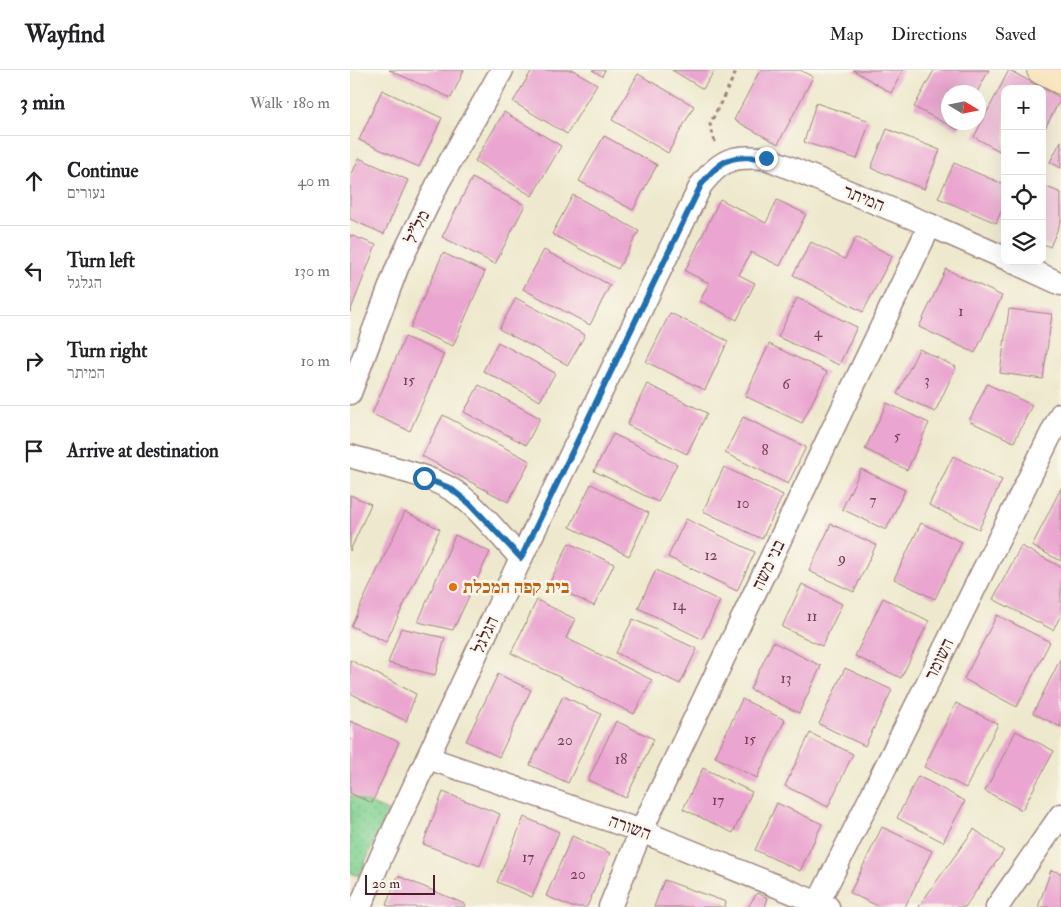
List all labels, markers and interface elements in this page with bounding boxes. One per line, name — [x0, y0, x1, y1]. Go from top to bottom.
text: Wayfind — [25, 19, 105, 50]
text: Map — [830, 23, 863, 46]
text: Directions — [891, 23, 967, 46]
text: Saved — [995, 23, 1036, 46]
north arrow — [941, 85, 986, 130]
map controls — [1001, 85, 1046, 265]
button: + — [1001, 85, 1046, 130]
text: 3 min — [20, 89, 65, 116]
text: Walk · 180 m — [250, 93, 330, 113]
button: − — [1001, 130, 1046, 175]
route end — [755, 147, 778, 170]
text: Continue — [67, 159, 138, 183]
icon: ahead — [20, 167, 48, 195]
text: 40 m — [297, 171, 330, 191]
button: locate — [1001, 175, 1046, 220]
street label: המיתר — [840, 180, 888, 217]
text: נעורים — [67, 183, 105, 203]
street label: מל"ל — [399, 206, 435, 248]
button: layers — [1001, 220, 1046, 265]
text: Turn left — [67, 249, 135, 273]
icon: left — [20, 257, 48, 285]
text: 130 m — [294, 261, 330, 281]
text: הגלגל — [67, 273, 102, 293]
house number: 1 — [958, 302, 964, 321]
house number: 4 — [814, 323, 823, 342]
text: Turn right — [67, 339, 147, 363]
icon: right — [20, 347, 48, 375]
text: 10 m — [300, 351, 330, 371]
text: המיתר — [67, 363, 105, 383]
house number: 15 — [403, 371, 415, 390]
house number: 3 — [924, 371, 930, 390]
house number: 6 — [782, 375, 791, 394]
house number: 5 — [894, 427, 901, 446]
icon: arrive — [20, 437, 48, 465]
text: Arrive at destination — [67, 439, 219, 463]
house number: 8 — [761, 441, 769, 460]
route start — [413, 467, 436, 490]
house number: 7 — [870, 491, 877, 510]
house number: 10 — [737, 494, 749, 513]
street label: בני משה — [746, 536, 791, 594]
house number: 12 — [705, 546, 718, 565]
house number: 9 — [837, 549, 846, 568]
place label: בית קפה המכלת — [463, 576, 570, 599]
marker: בית קפה המכלת — [447, 581, 459, 593]
house number: 14 — [672, 596, 687, 615]
house number: 11 — [807, 607, 817, 626]
street label: הגלגל — [467, 613, 504, 658]
street label: השומר — [920, 635, 959, 684]
house number: 13 — [780, 669, 792, 688]
house number: 15 — [744, 730, 756, 749]
house number: 20 — [557, 731, 573, 750]
house number: 18 — [615, 750, 627, 769]
house number: 17 — [712, 791, 724, 810]
street label: השורה — [605, 809, 654, 846]
house number: 17 — [522, 848, 534, 867]
house number: 20 — [570, 865, 586, 884]
scale bar — [365, 872, 435, 895]
text: 20 m — [372, 875, 400, 892]

